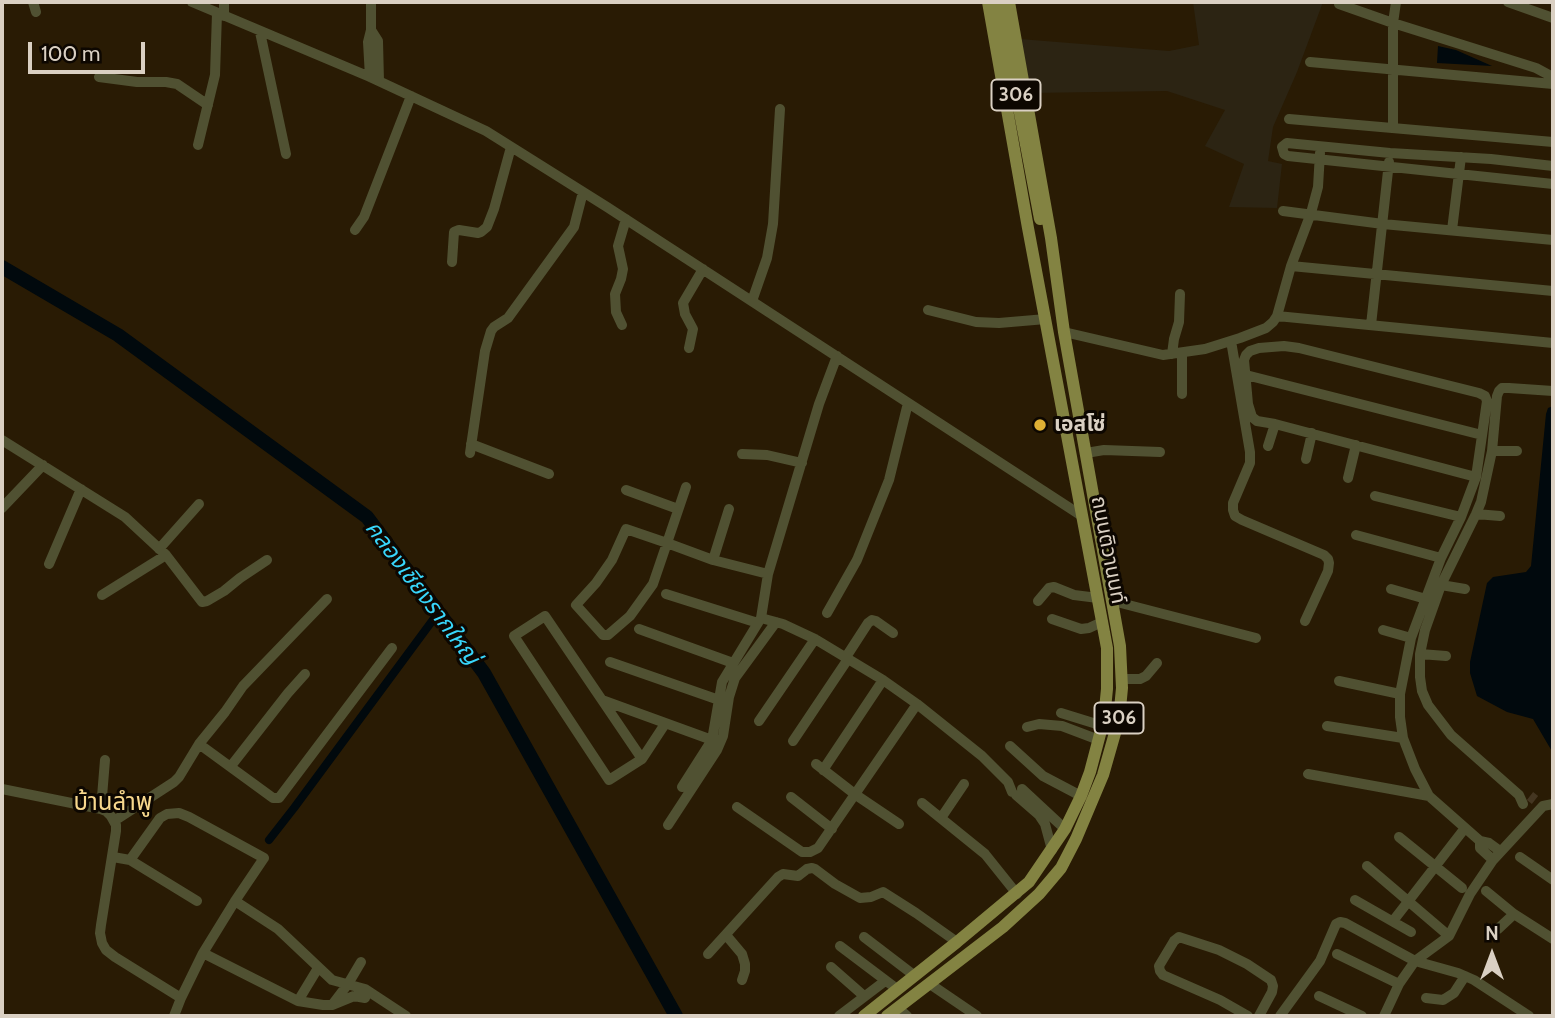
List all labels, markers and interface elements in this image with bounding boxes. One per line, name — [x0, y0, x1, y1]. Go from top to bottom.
scale bar — [32, 28, 149, 72]
text: 100 m — [41, 41, 100, 66]
road number: 306 — [992, 80, 1040, 110]
place label: เอสโซ่ — [1054, 412, 1105, 438]
marker: เอสโซ่ — [1032, 417, 1048, 433]
street label: ถนนติวานนท์ — [1085, 494, 1131, 606]
water label: คลองเชียงรากใหญ่ — [359, 515, 485, 671]
road number: 306 — [1094, 702, 1144, 734]
district label: บ้านลำพู — [73, 789, 153, 817]
north arrow — [1457, 920, 1527, 990]
text: N — [1485, 922, 1499, 945]

